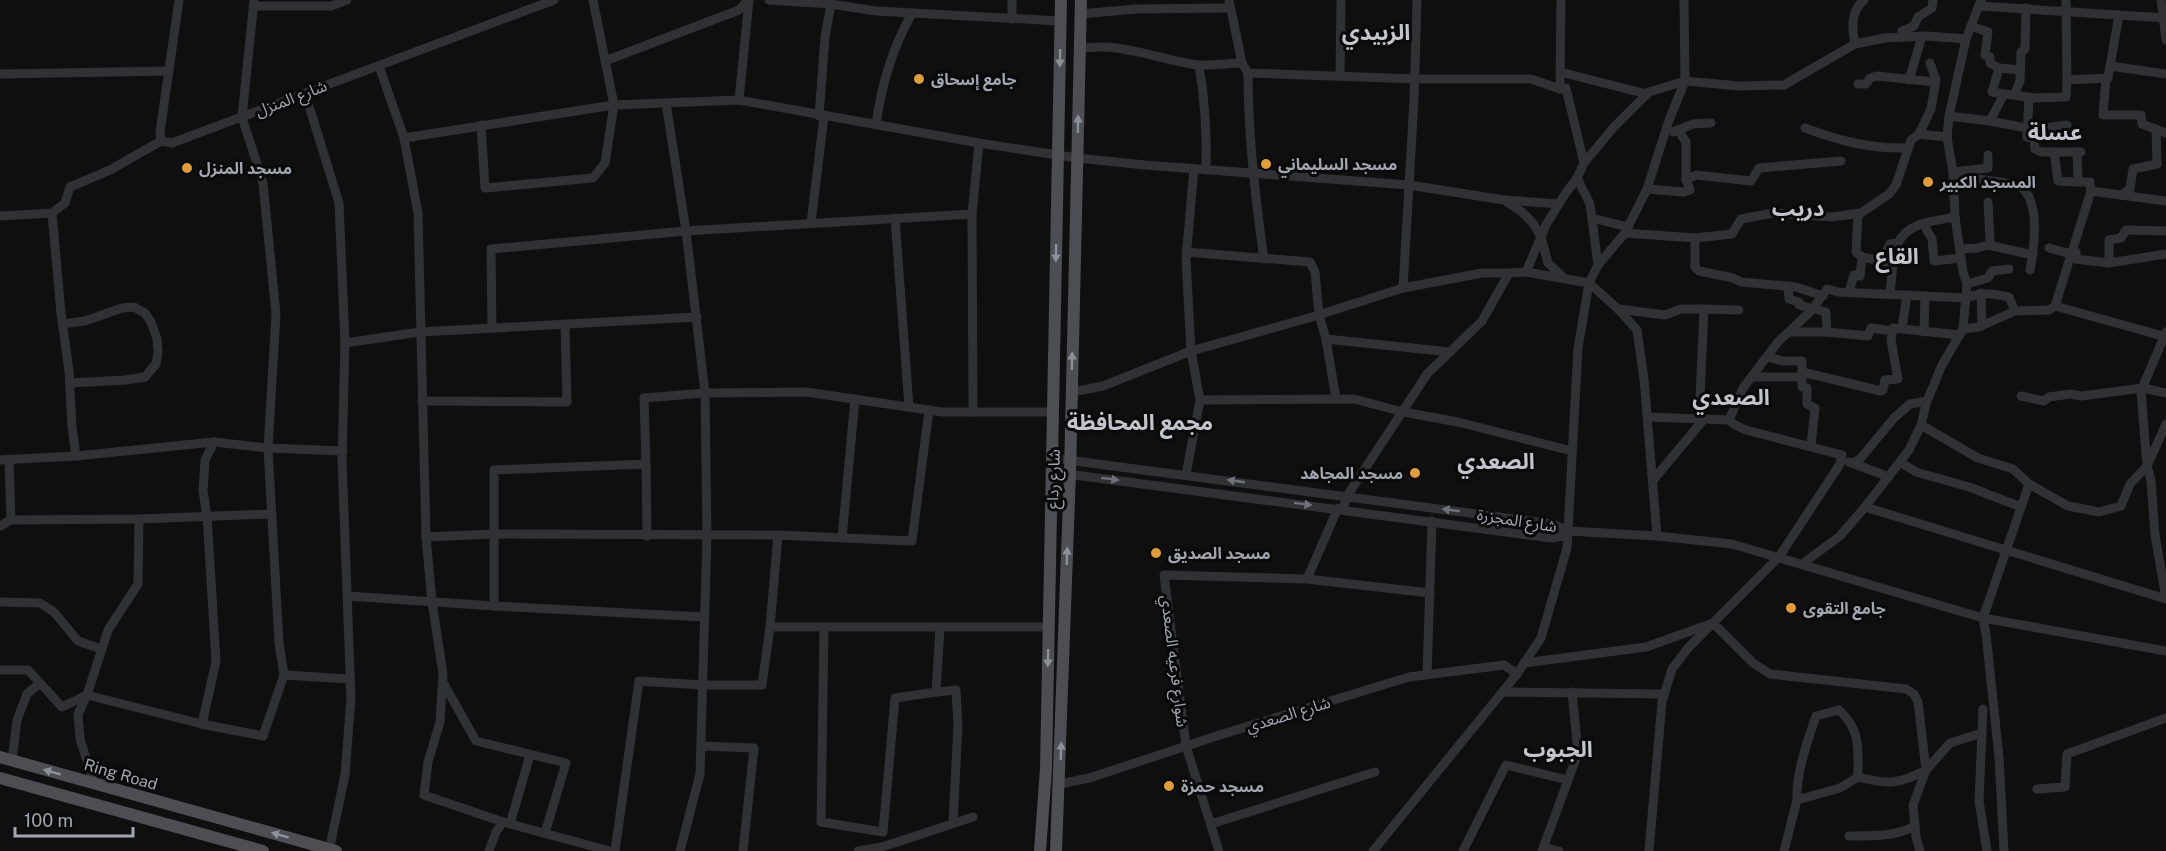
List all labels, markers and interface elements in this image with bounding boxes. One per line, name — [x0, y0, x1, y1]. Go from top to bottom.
district label: الزبيدي — [1342, 19, 1410, 50]
one-way arrow — [1055, 49, 1065, 68]
place label: جامع إسحاق — [931, 70, 1017, 92]
marker: جامع إسحاق — [912, 72, 926, 86]
street label: شارع المنزل — [253, 76, 331, 124]
one-way arrow — [1073, 114, 1083, 133]
district label: عسلة — [2028, 119, 2082, 145]
place label: مسجد السليماني — [1278, 155, 1397, 178]
marker: مسجد السليماني — [1259, 157, 1273, 171]
place label: مسجد المنزل — [199, 159, 292, 178]
marker: مسجد المنزل — [180, 161, 194, 175]
place label: المسجد الكبير — [1939, 173, 2036, 192]
marker: المسجد الكبير — [1921, 175, 1935, 189]
district label: دريب — [1772, 195, 1824, 222]
district label: القاع — [1875, 243, 1919, 273]
one-way arrow — [1051, 244, 1061, 263]
one-way arrow — [1068, 351, 1077, 370]
district label: الصعدي — [1692, 384, 1770, 415]
district label: مجمع المحافظة — [1067, 409, 1213, 439]
district label: الصعدي — [1457, 448, 1535, 479]
street label: شارع رداع — [1043, 449, 1067, 509]
place label: مسجد المجاهد — [1300, 464, 1403, 483]
marker: مسجد المجاهد — [1408, 466, 1422, 480]
one-way arrow — [1101, 474, 1120, 483]
one-way arrow — [1227, 477, 1246, 486]
one-way arrow — [1294, 499, 1313, 508]
one-way arrow — [1441, 505, 1460, 515]
street label: شارع المجزرة — [1475, 505, 1558, 539]
place label: مسجد الصديق — [1168, 544, 1271, 564]
one-way arrow — [1063, 546, 1072, 565]
marker: مسجد الصديق — [1149, 546, 1163, 560]
street label: شوارع فرعيه الصعدي — [1154, 594, 1192, 728]
place label: جامع التقوى — [1803, 599, 1886, 621]
marker: جامع التقوى — [1784, 601, 1798, 615]
one-way arrow — [1044, 649, 1053, 668]
street label: شارع الصعدي — [1244, 693, 1334, 739]
district label: الجبوب — [1523, 736, 1593, 762]
one-way arrow — [1056, 741, 1065, 760]
street label: Ring Road — [82, 755, 160, 794]
one-way arrow — [42, 766, 61, 776]
place label: مسجد حمزة — [1181, 777, 1264, 796]
marker: مسجد حمزة — [1162, 779, 1176, 793]
scale bar — [15, 800, 134, 838]
text: 100 m — [24, 810, 73, 831]
one-way arrow — [271, 830, 289, 839]

